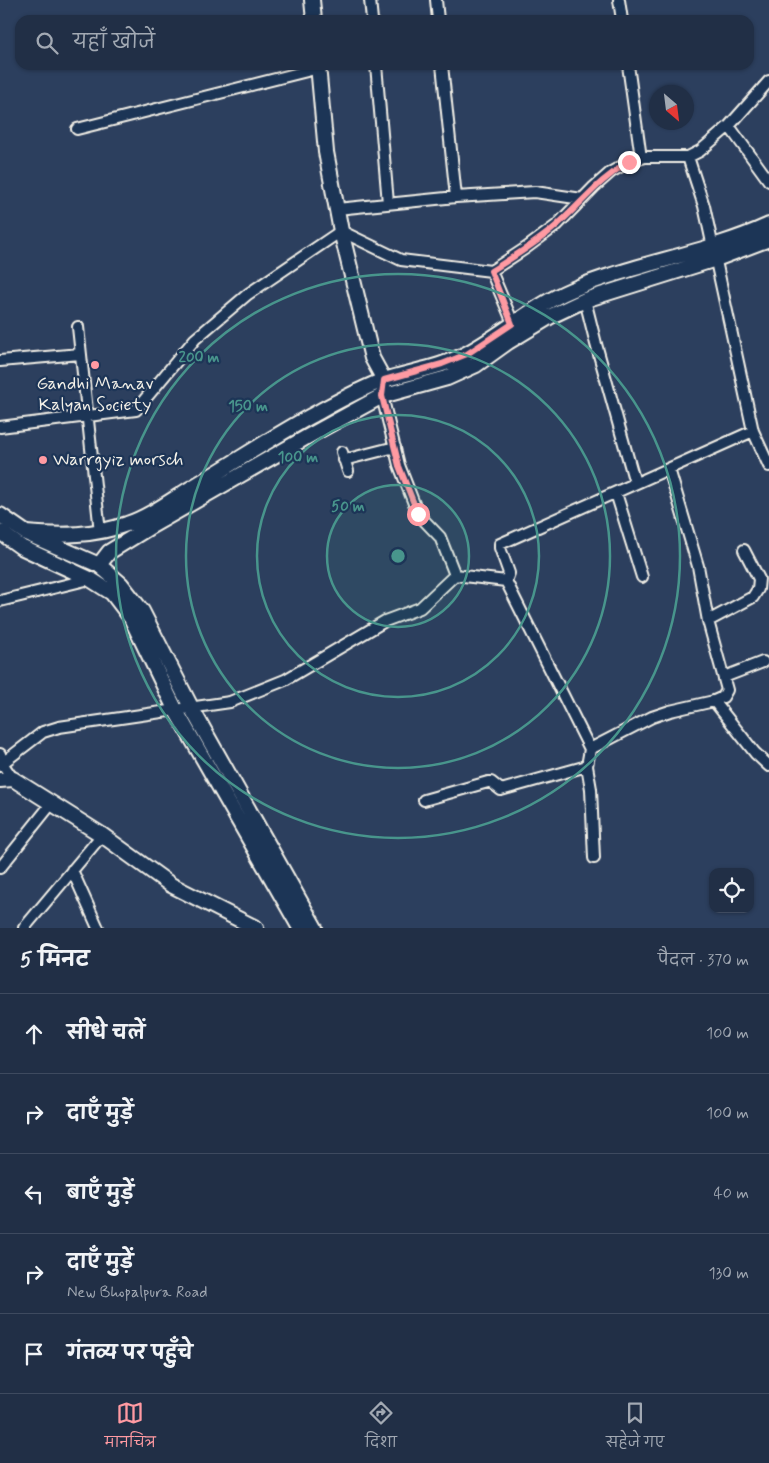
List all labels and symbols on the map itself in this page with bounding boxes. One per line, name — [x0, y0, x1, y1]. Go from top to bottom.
north arrow — [649, 85, 694, 130]
route end — [618, 151, 641, 174]
text: 200 m — [179, 348, 220, 368]
marker: Gandhi Manav Kalyan Society — [89, 359, 101, 371]
place label: Gandhi Manav Kalyan Society — [36, 372, 154, 417]
text: 150 m — [228, 397, 268, 417]
place label: Warrgyiz morsch — [53, 448, 183, 472]
text: 100 m — [278, 448, 318, 468]
marker: Warrgyiz morsch — [37, 454, 49, 466]
text: 50 m — [331, 497, 365, 517]
route start — [407, 503, 430, 526]
centre of rings — [389, 547, 407, 565]

